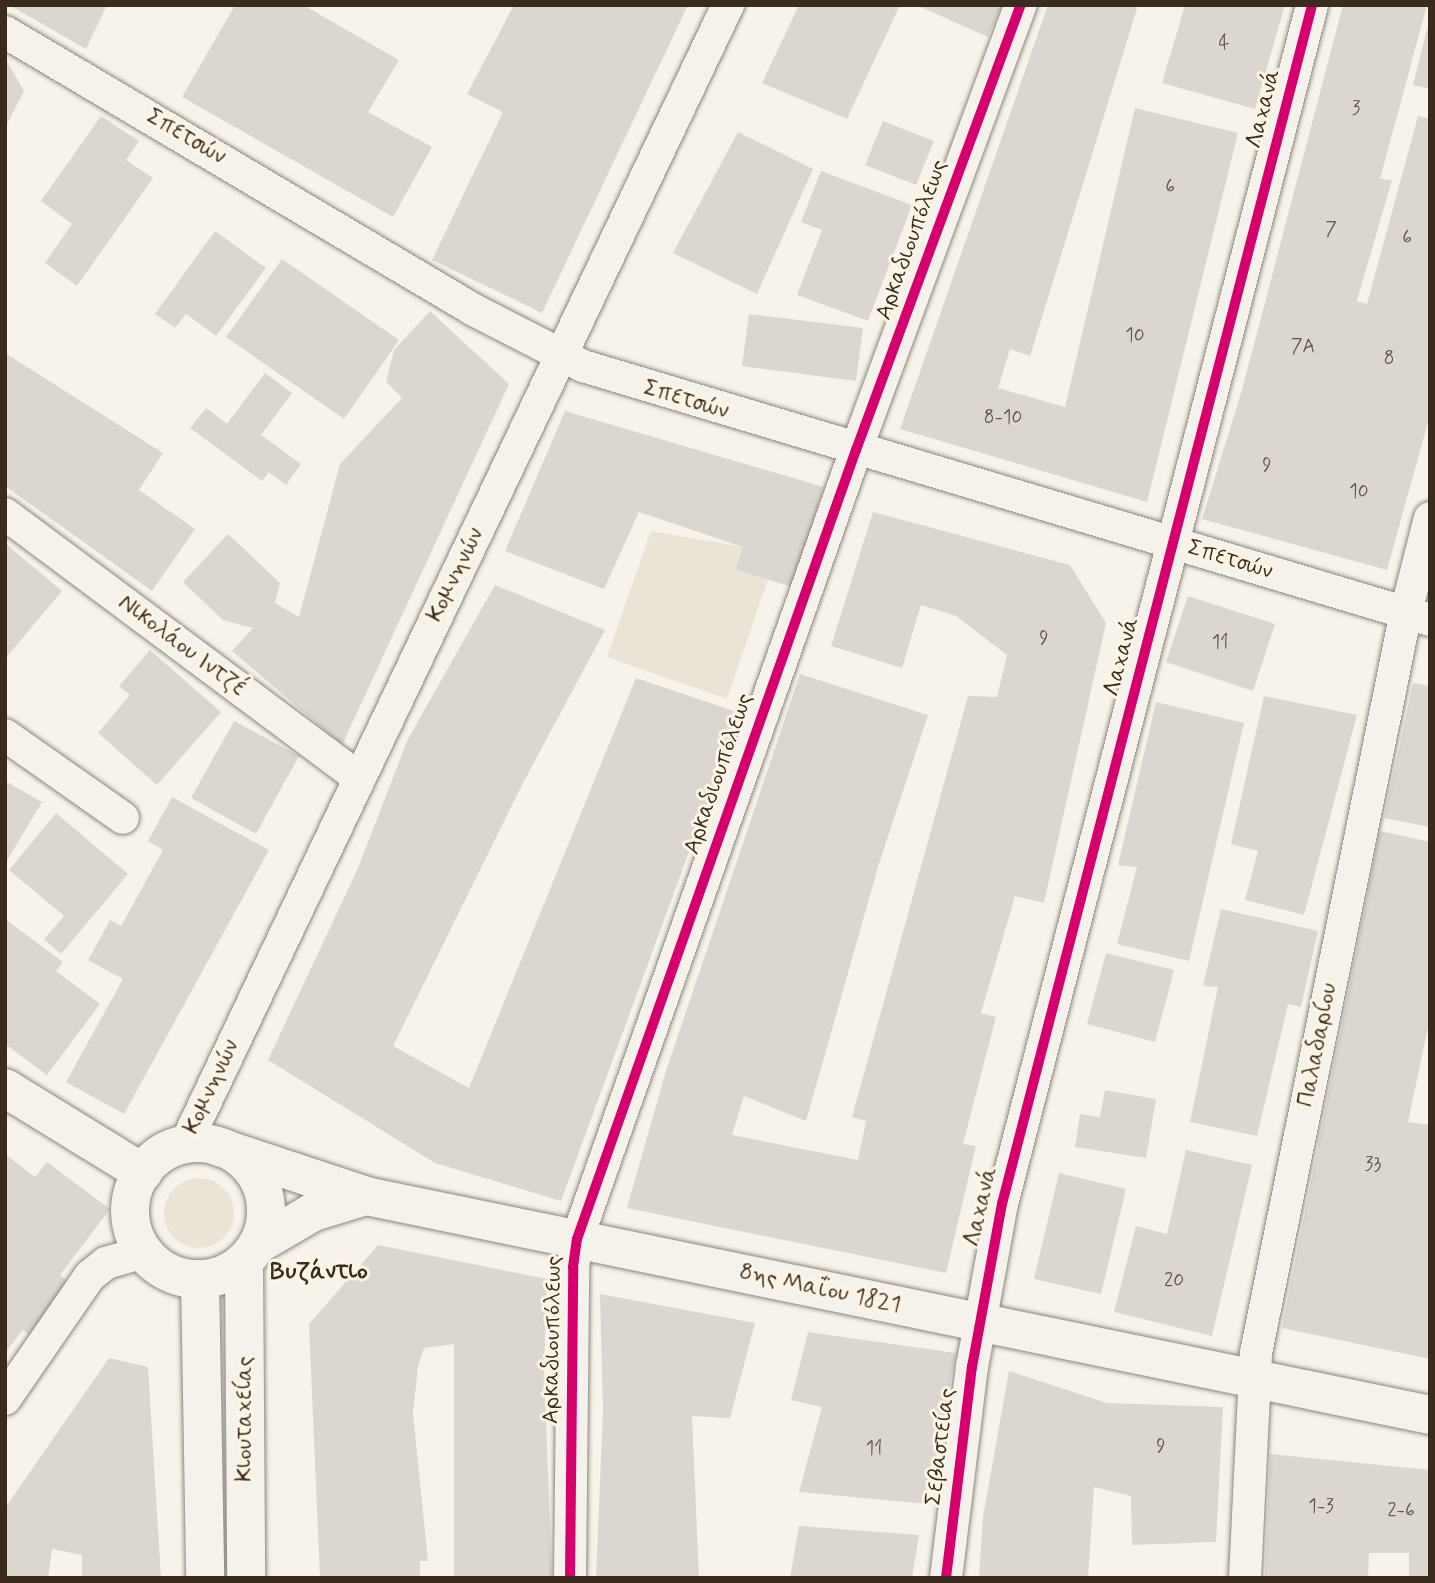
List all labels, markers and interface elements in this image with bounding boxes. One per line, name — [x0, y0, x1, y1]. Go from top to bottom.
house number: 4 — [1218, 33, 1230, 55]
street label: Λαχανά — [1241, 67, 1287, 151]
house number: 3 — [1352, 98, 1360, 120]
street label: Σπετσών — [141, 103, 231, 171]
street label: Αρκαδιουπόλεως — [870, 156, 954, 324]
house number: 6 — [1165, 176, 1175, 198]
house number: 7 — [1325, 219, 1337, 241]
house number: 6 — [1402, 227, 1412, 249]
house number: 10 — [1125, 325, 1145, 347]
house number: 7A — [1291, 336, 1315, 358]
house number: 8 — [1384, 348, 1394, 370]
street label: Σπετσών — [640, 374, 732, 426]
house number: 8-10 — [984, 407, 1022, 429]
house number: 9 — [1262, 455, 1272, 477]
house number: 10 — [1349, 481, 1369, 503]
street label: Κομνηνών — [421, 524, 491, 626]
street label: Σπετσών — [1184, 534, 1276, 586]
street label: Νικολάου Ιντζέ — [113, 589, 251, 703]
street label: Λαχανά — [1098, 614, 1146, 700]
house number: 9 — [1039, 628, 1049, 650]
house number: 11 — [1212, 632, 1228, 654]
street label: Αρκαδιουπόλεως — [679, 690, 759, 858]
street label: Παλαδαρίου — [1292, 981, 1344, 1109]
street label: Κομνηνών — [178, 1035, 246, 1139]
house number: 33 — [1365, 1154, 1381, 1176]
street label: Λαχανά — [958, 1165, 1004, 1249]
street label: Αρκαδιουπόλεως — [538, 1256, 568, 1424]
district label: Βυζάντιο — [270, 1258, 368, 1286]
street label: 8ης Μαΐου 1821 — [737, 1258, 903, 1320]
house number: 20 — [1164, 1270, 1184, 1292]
street label: Κιουταχείας — [231, 1356, 259, 1482]
street label: Σεβαστείας — [920, 1387, 962, 1507]
house number: 9 — [1156, 1436, 1166, 1458]
house number: 11 — [866, 1438, 882, 1460]
house number: 1-3 — [1308, 1496, 1334, 1518]
house number: 2-6 — [1387, 1500, 1415, 1522]

